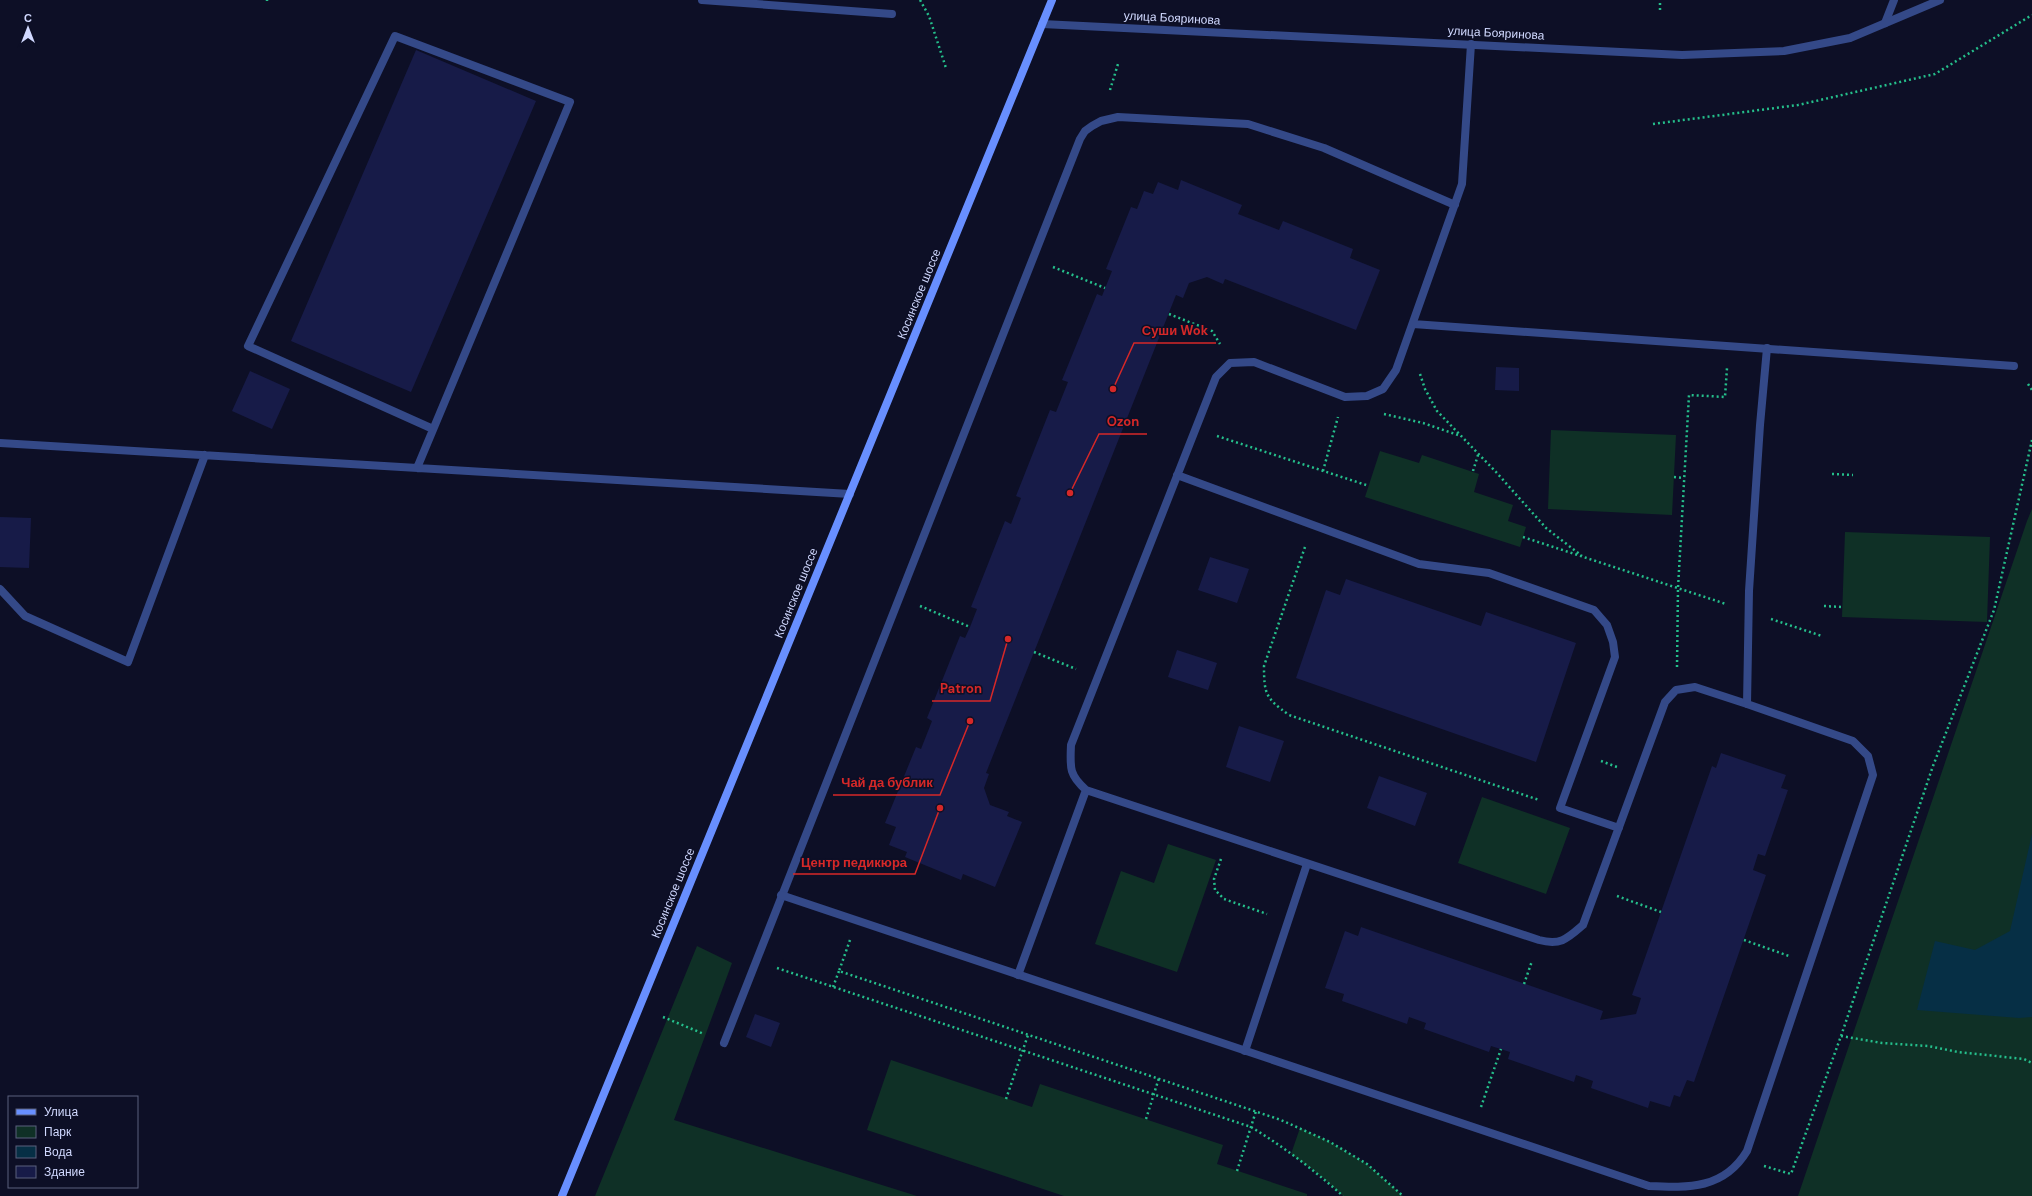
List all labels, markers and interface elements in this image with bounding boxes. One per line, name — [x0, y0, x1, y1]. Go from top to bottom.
street label: улица Бояринова — [1123, 7, 1221, 29]
north arrow — [8, 8, 48, 48]
text: С — [24, 11, 32, 25]
street label: улица Бояринова — [1447, 22, 1545, 44]
street label: Косинское шоссе — [894, 246, 944, 341]
callout: Суши Wok — [1134, 318, 1216, 343]
text: Суши Wok — [1142, 322, 1209, 339]
callout: Ozon — [1099, 409, 1147, 434]
text: Ozon — [1107, 413, 1139, 430]
street label: Косинское шоссе — [771, 545, 821, 640]
callout: Patron — [932, 676, 990, 701]
text: Patron — [940, 680, 982, 697]
callout: Чай да бублик — [833, 770, 940, 795]
text: Чай да бублик — [841, 774, 933, 791]
street label: Косинское шоссе — [648, 845, 698, 940]
callout: Центр педикюра — [793, 849, 915, 874]
text: Центр педикюра — [801, 854, 908, 871]
legend — [8, 1096, 138, 1188]
text: Улица — [44, 1104, 78, 1120]
text: Парк — [44, 1124, 72, 1140]
text: Вода — [44, 1144, 72, 1160]
text: Здание — [44, 1164, 85, 1180]

